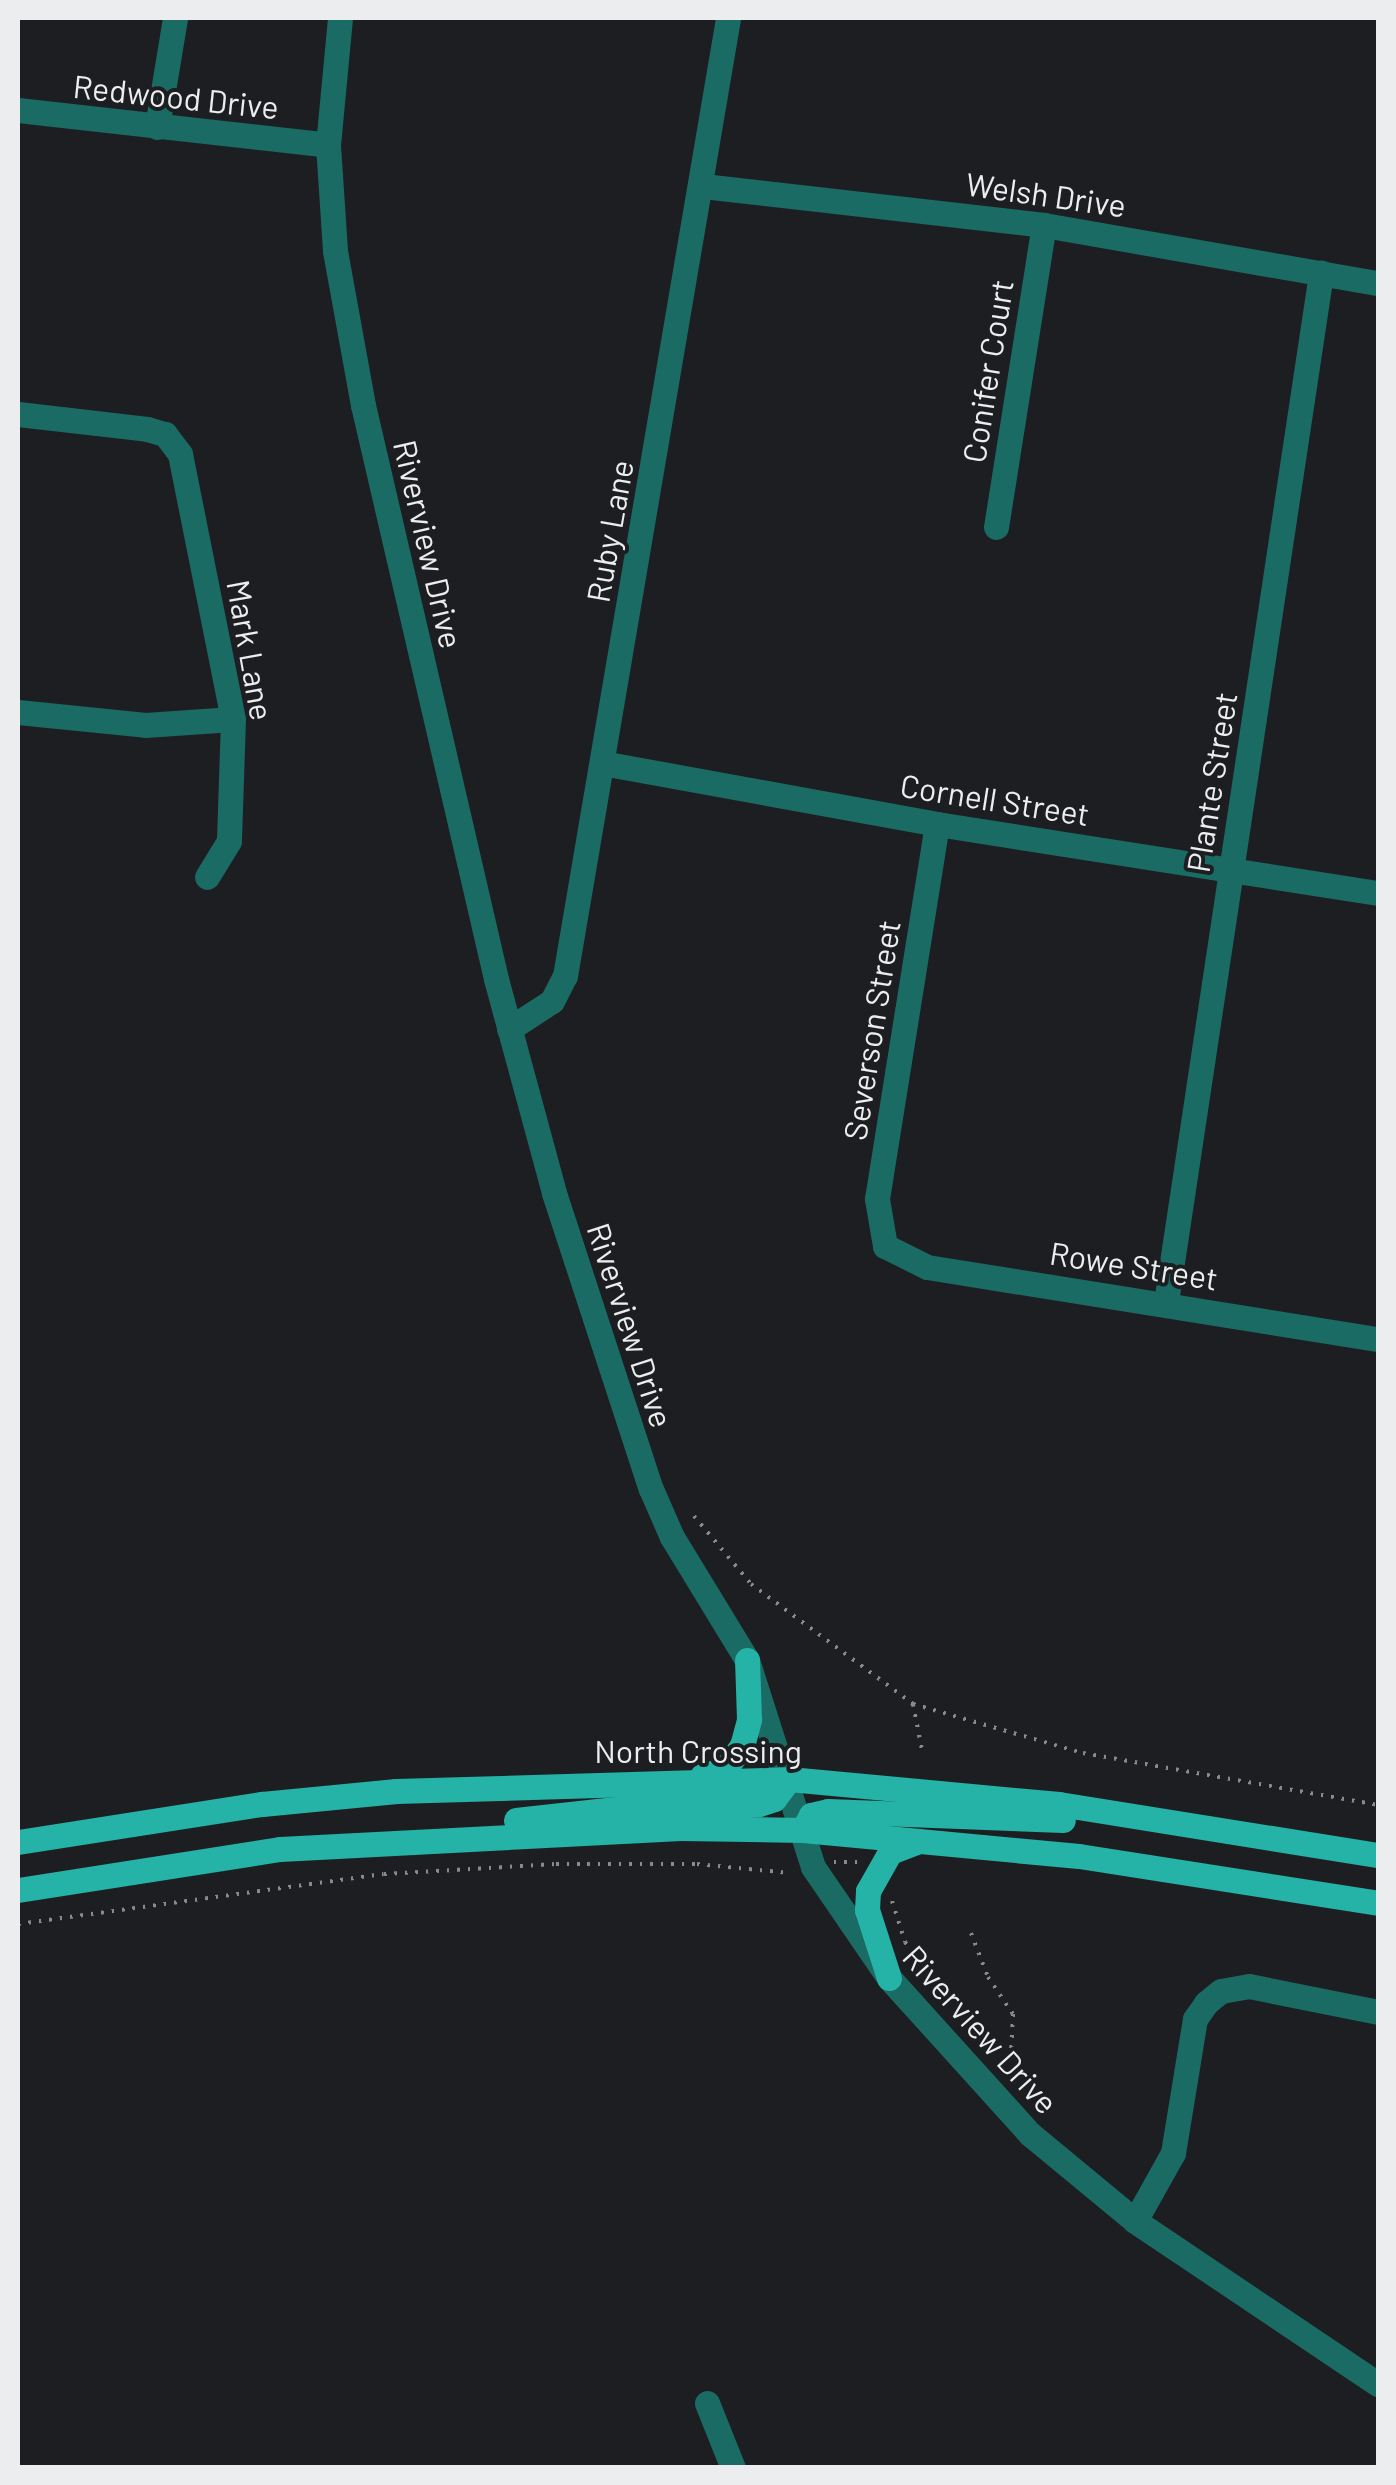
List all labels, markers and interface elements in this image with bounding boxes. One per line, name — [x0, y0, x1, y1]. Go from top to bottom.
street label: Redwood Drive — [71, 66, 281, 126]
street label: Welsh Drive — [963, 164, 1129, 224]
street label: Conifer Court — [954, 277, 1020, 465]
street label: Riverview Drive — [386, 436, 472, 652]
street label: Ruby Lane — [578, 457, 640, 605]
street label: Mark Lane — [220, 577, 282, 723]
street label: Plante Street — [1178, 689, 1244, 875]
street label: Cornell Street — [898, 765, 1092, 833]
street label: Severson Street — [835, 917, 907, 1143]
street label: Riverview Drive — [580, 1218, 682, 1432]
street label: Rowe Street — [1047, 1233, 1221, 1297]
street label: North Crossing — [594, 1731, 802, 1769]
street label: Riverview Drive — [896, 1937, 1066, 2121]

